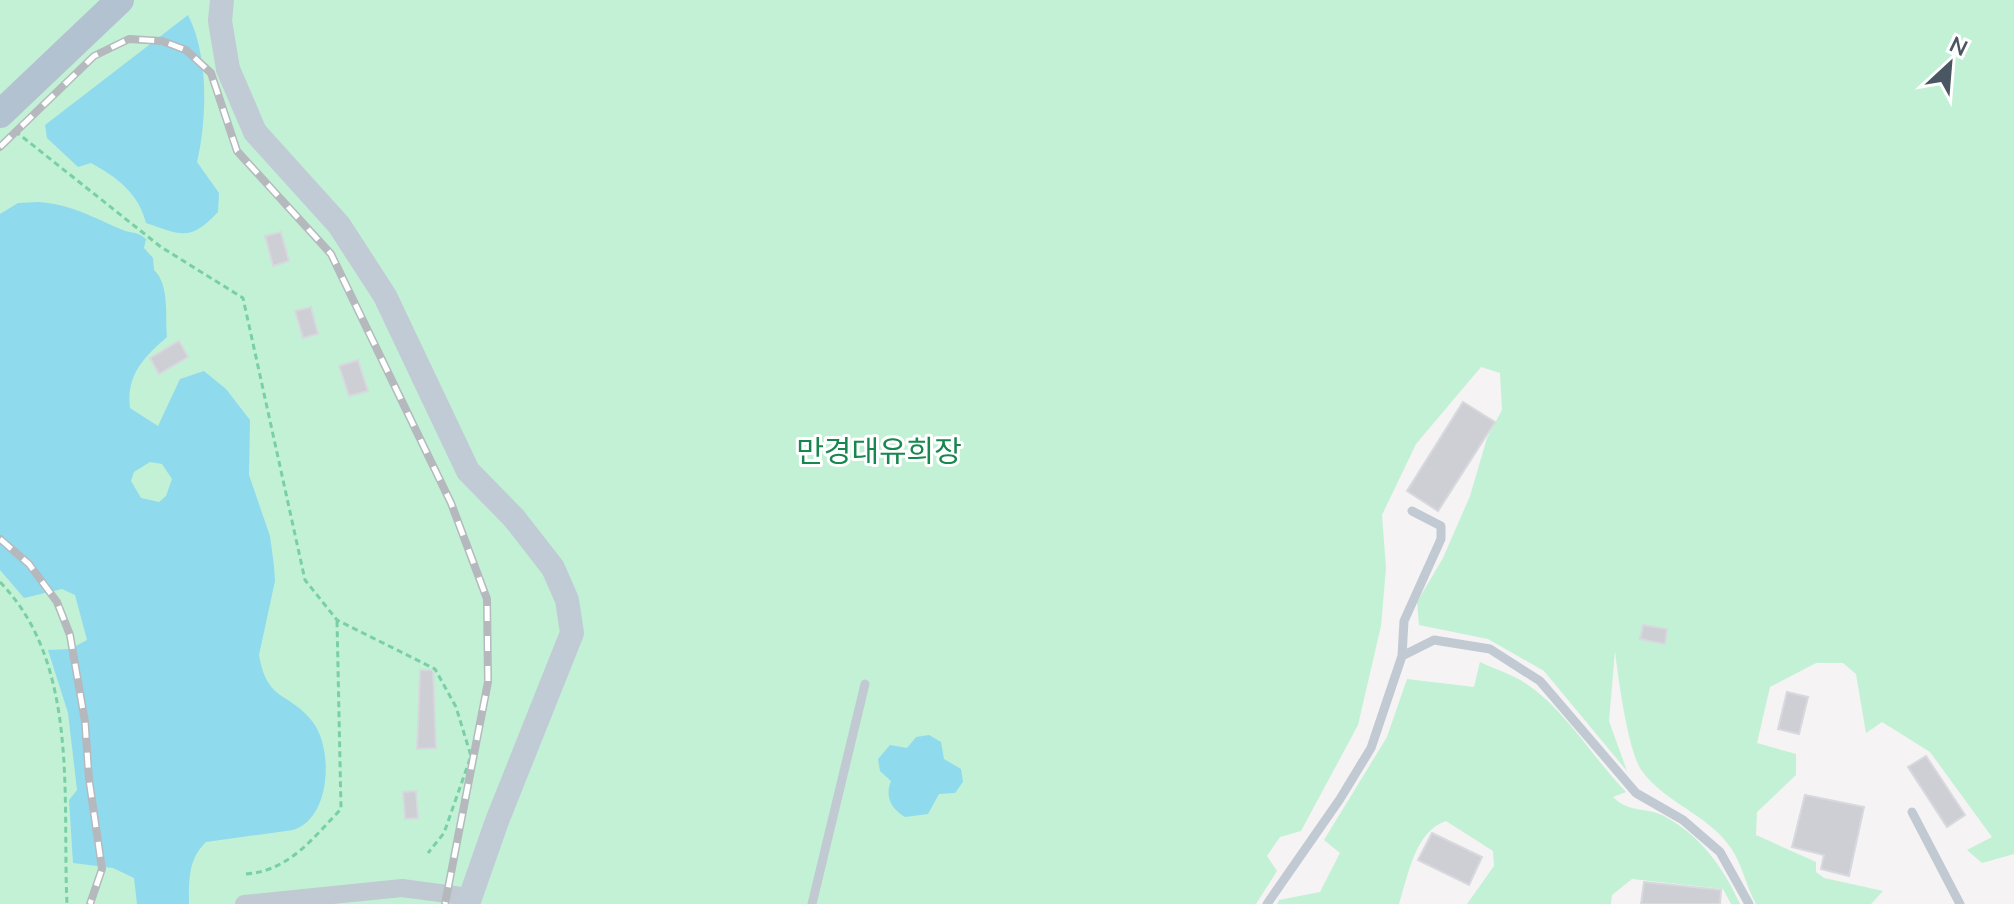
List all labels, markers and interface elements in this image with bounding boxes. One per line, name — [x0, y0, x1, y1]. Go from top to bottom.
north arrow — [1910, 24, 1990, 104]
text: N — [1945, 30, 1972, 62]
park label: 만경대유희장 — [796, 432, 962, 470]

